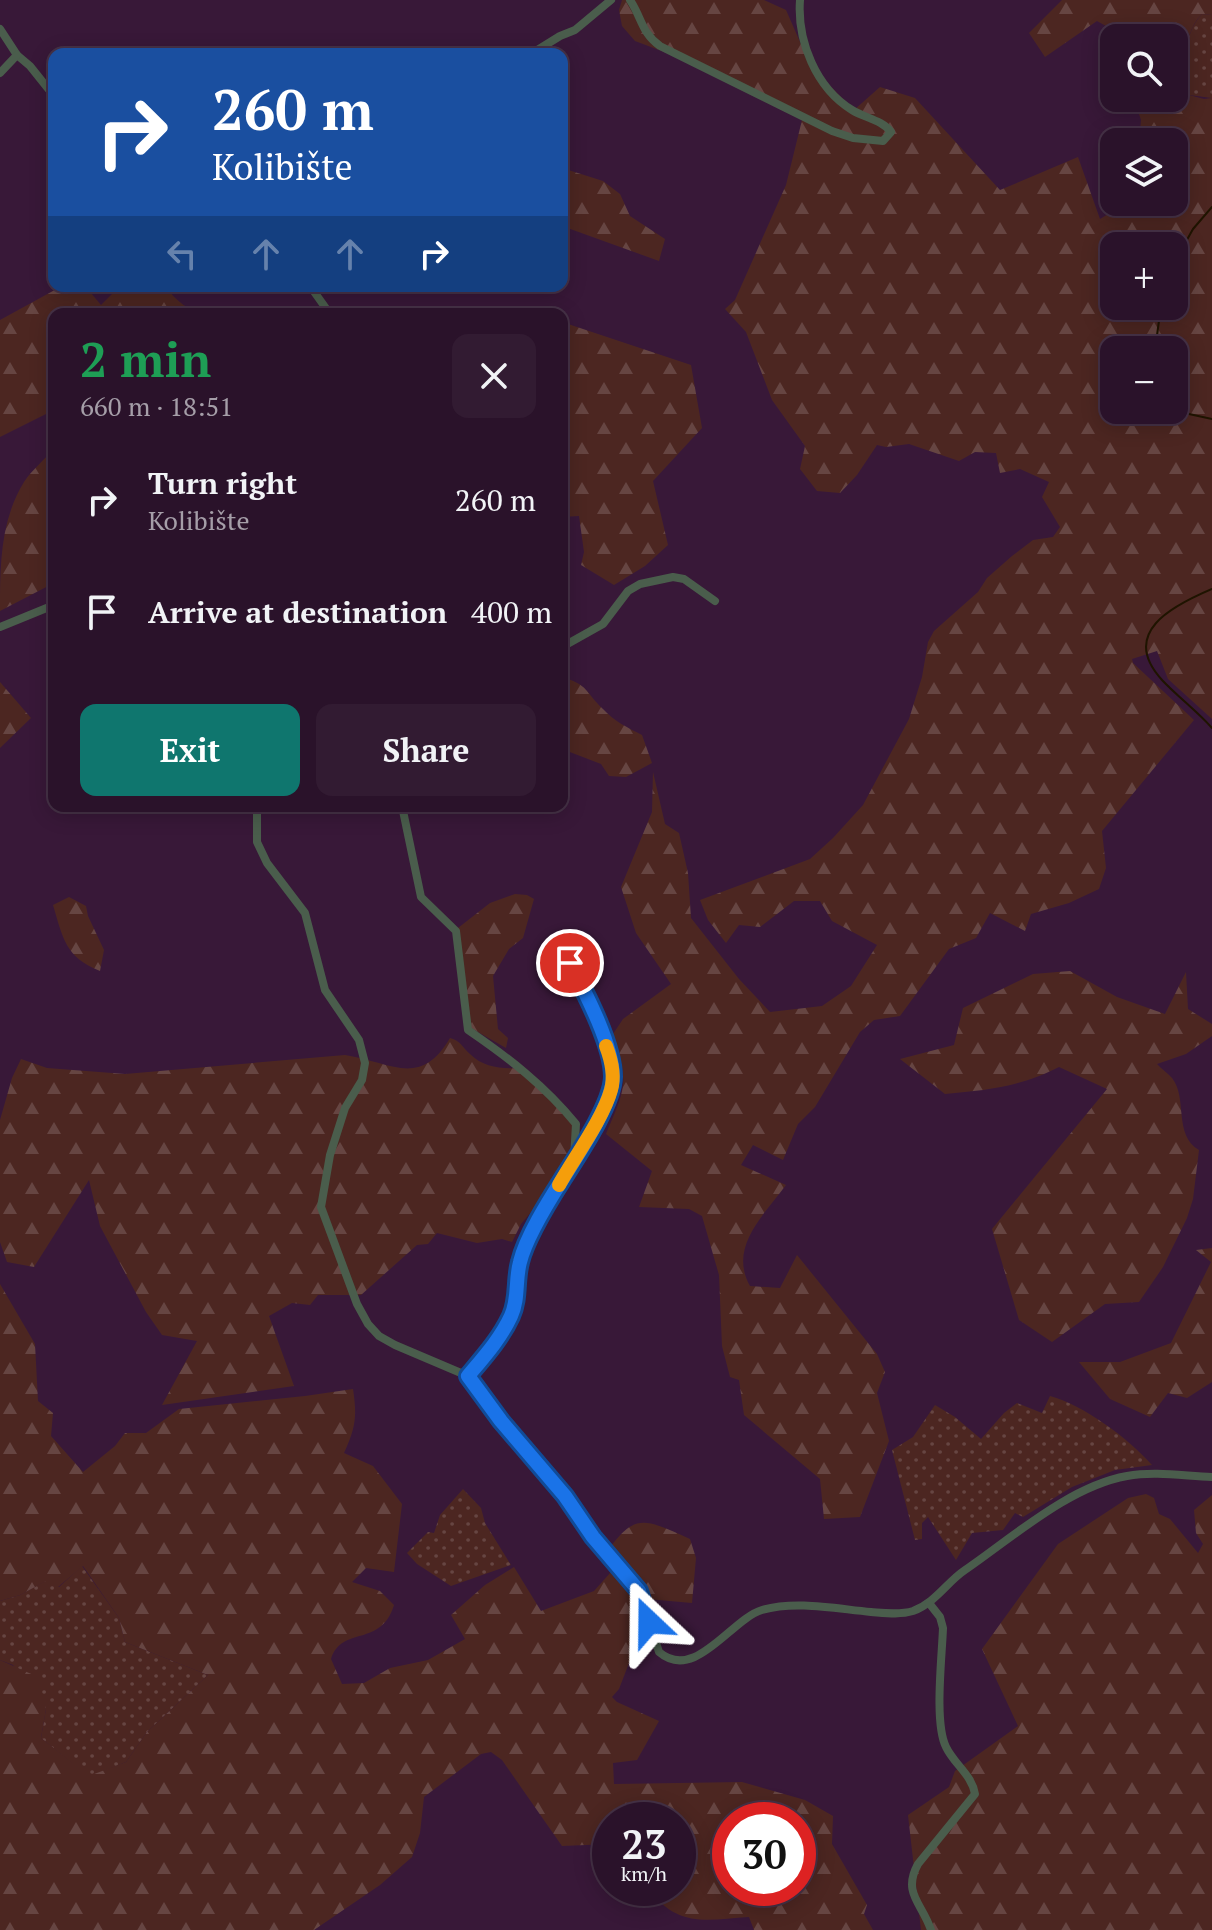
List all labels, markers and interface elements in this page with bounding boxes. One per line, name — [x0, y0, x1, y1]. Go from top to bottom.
map controls — [1100, 24, 1188, 424]
button: search — [1100, 24, 1188, 112]
text: 260 m — [212, 72, 374, 146]
icon: right — [80, 80, 184, 184]
button: layers — [1100, 128, 1188, 216]
text: Kolibište — [212, 143, 353, 190]
icon: left — [160, 232, 204, 276]
icon: ahead — [244, 232, 288, 276]
icon: ahead — [328, 232, 372, 276]
icon: right — [412, 232, 456, 276]
button: + — [1100, 232, 1188, 320]
text: 2 min — [80, 327, 211, 391]
button: close — [452, 334, 536, 418]
button: − — [1100, 336, 1188, 424]
text: 660 m · 18:51 — [80, 389, 233, 423]
text: Turn right — [148, 463, 297, 503]
icon: right — [80, 478, 124, 522]
text: 260 m — [455, 480, 536, 520]
text: Kolibište — [148, 503, 250, 537]
icon: arrive — [80, 590, 124, 634]
text: Arrive at destination — [148, 592, 447, 632]
text: 400 m — [471, 592, 552, 632]
button: Exit — [80, 704, 300, 796]
button: Share — [316, 704, 536, 796]
pin — [536, 929, 604, 997]
icon: arrive — [548, 941, 592, 985]
position arrow — [607, 1580, 691, 1664]
speed limit sign: 30 — [712, 1802, 816, 1906]
text: 23 — [621, 1817, 667, 1870]
text: km/h — [621, 1860, 667, 1887]

